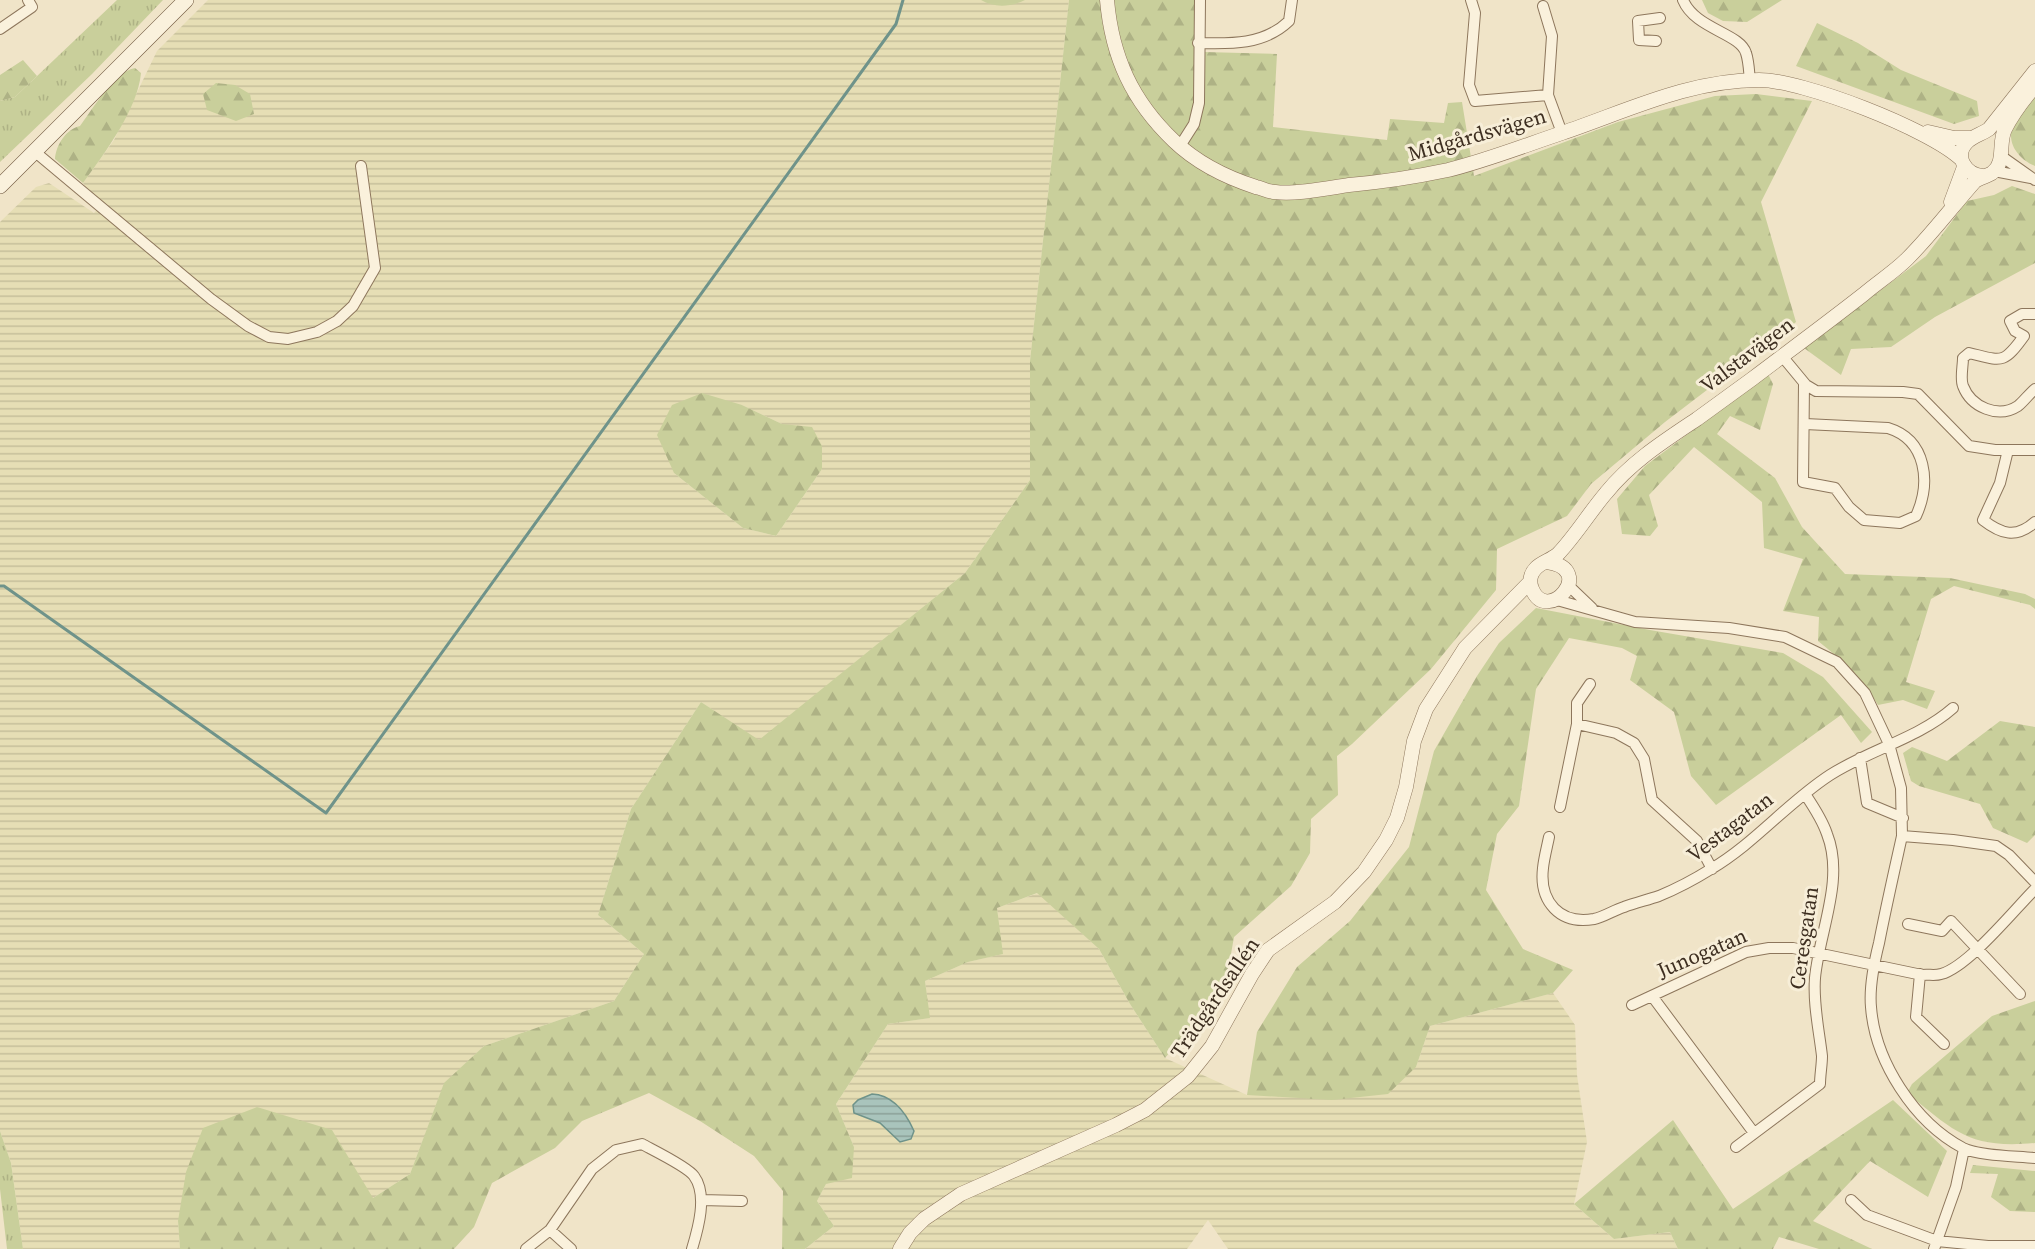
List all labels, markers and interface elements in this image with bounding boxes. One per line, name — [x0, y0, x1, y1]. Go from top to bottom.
street label: Midgårdsvägen — [1404, 101, 1550, 168]
street label: Valstavägen — [1694, 310, 1800, 399]
street label: Vestagatan — [1681, 784, 1779, 869]
street label: Ceresgatan — [1782, 884, 1825, 991]
street label: Junogatan — [1651, 921, 1751, 985]
street label: Trädgårdsallén — [1163, 931, 1266, 1064]

